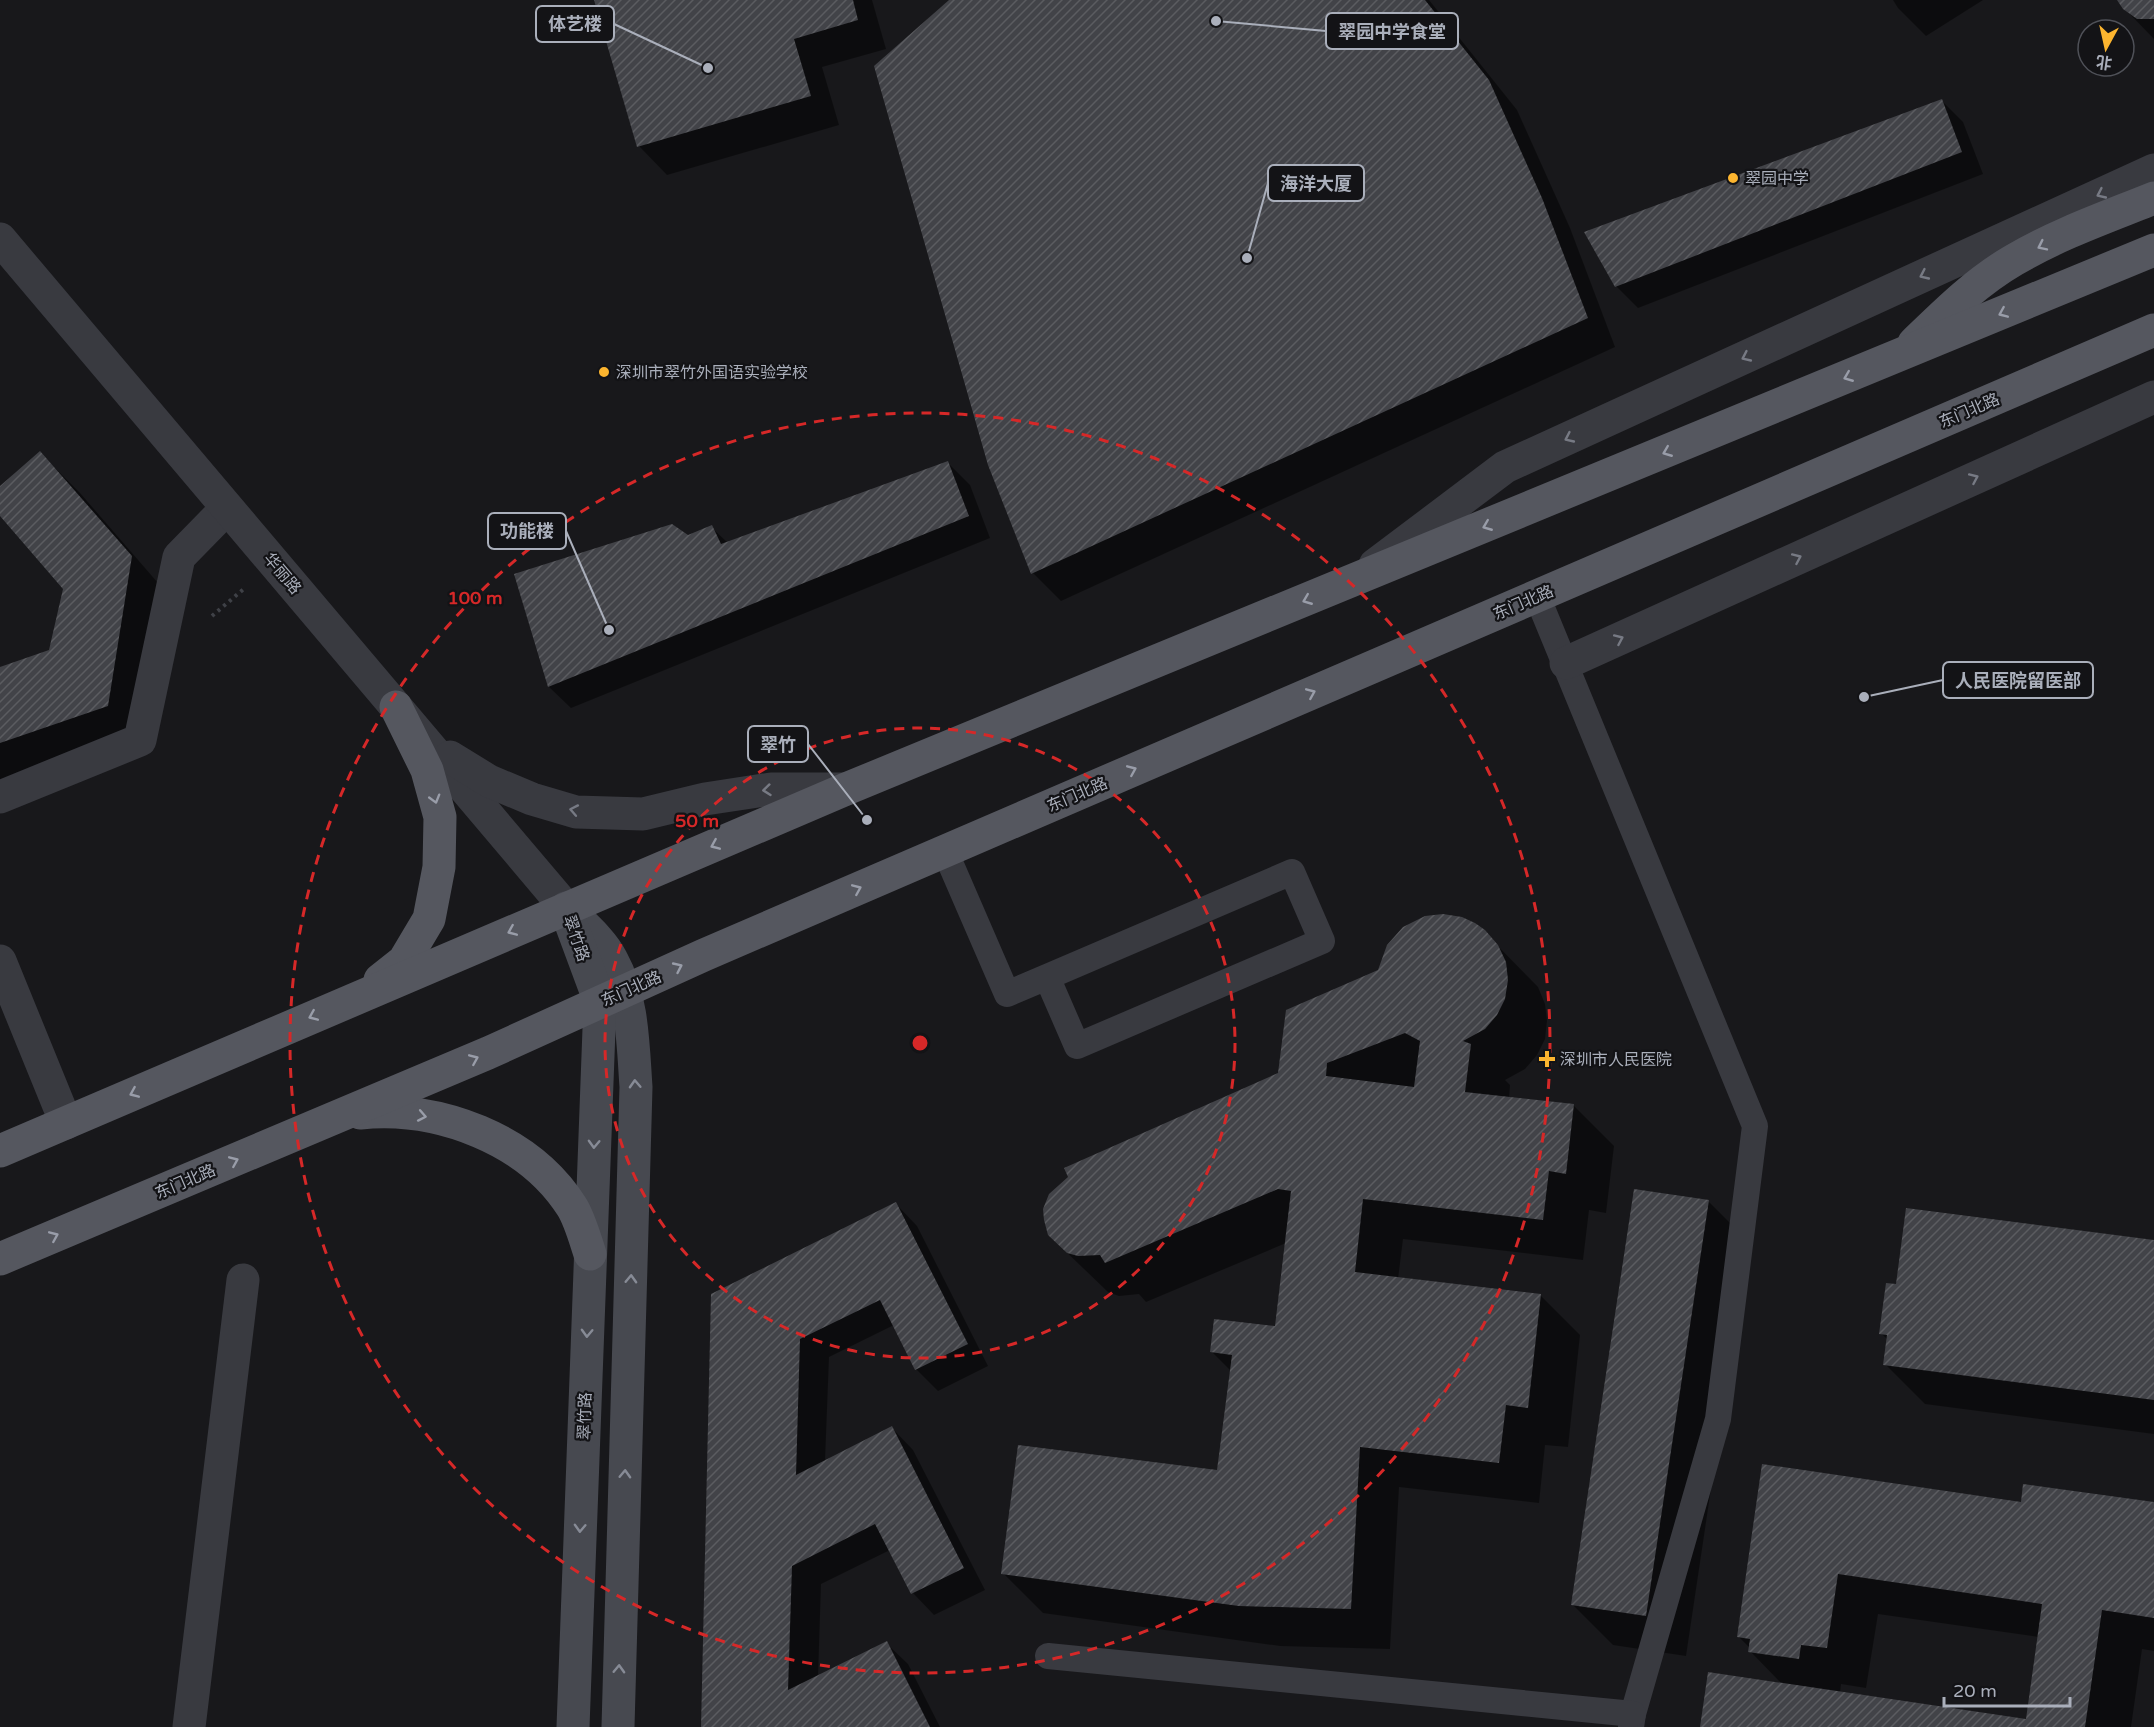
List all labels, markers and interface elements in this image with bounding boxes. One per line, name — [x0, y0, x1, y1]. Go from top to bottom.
callout: 体艺楼 — [536, 6, 614, 42]
text: 体艺楼 — [548, 13, 602, 35]
callout: 翠园中学食堂 — [1326, 13, 1458, 49]
north arrow — [2076, 18, 2136, 78]
text: 翠园中学食堂 — [1338, 21, 1446, 43]
text: 北 — [2095, 51, 2113, 73]
callout: 海洋大厦 — [1268, 165, 1364, 201]
place label: 翠园中学 — [1745, 169, 1809, 189]
marker: 翠园中学 — [1726, 171, 1740, 185]
text: 海洋大厦 — [1280, 173, 1352, 195]
one-way arrow — [2096, 187, 2107, 199]
one-way arrow — [2038, 238, 2049, 250]
one-way arrow — [1919, 268, 1930, 280]
one-way arrow — [1998, 306, 2009, 318]
one-way arrow — [1742, 349, 1753, 361]
place label: 深圳市翠竹外国语实验学校 — [616, 363, 808, 383]
marker: 深圳市翠竹外国语实验学校 — [597, 365, 611, 379]
one-way arrow — [1843, 370, 1854, 382]
street label: 东门北路 — [1936, 389, 2003, 433]
one-way arrow — [1565, 430, 1576, 442]
one-way arrow — [1663, 445, 1674, 457]
one-way arrow — [1968, 473, 1979, 485]
callout: 功能楼 — [488, 513, 566, 549]
one-way arrow — [1482, 519, 1493, 531]
text: 功能楼 — [500, 520, 554, 542]
street label: 华丽路 — [259, 549, 305, 598]
one-way arrow — [1790, 554, 1801, 566]
street label: 东门北路 — [1490, 581, 1557, 625]
text: 100 m — [447, 587, 503, 609]
one-way arrow — [1302, 593, 1313, 605]
one-way arrow — [1612, 634, 1623, 646]
callout: 人民医院留医部 — [1943, 662, 2093, 698]
text: 人民医院留医部 — [1955, 670, 2081, 692]
one-way arrow — [1305, 689, 1316, 701]
callout: 翠竹 — [748, 726, 808, 762]
text: 翠竹 — [760, 734, 796, 756]
one-way arrow — [1126, 766, 1137, 778]
street label: 东门北路 — [1044, 773, 1111, 817]
one-way arrow — [762, 783, 771, 796]
one-way arrow — [428, 793, 440, 804]
one-way arrow — [569, 804, 579, 817]
text: 50 m — [675, 810, 719, 832]
one-way arrow — [710, 838, 721, 850]
one-way arrow — [850, 884, 861, 896]
street label: 翠竹路 — [559, 912, 593, 964]
one-way arrow — [507, 924, 518, 936]
one-way arrow — [671, 962, 682, 974]
street label: 东门北路 — [598, 967, 665, 1011]
one-way arrow — [309, 1009, 320, 1021]
centre of rings — [910, 1033, 930, 1053]
marker: 深圳市人民医院 — [1538, 1050, 1556, 1068]
place label: 深圳市人民医院 — [1560, 1050, 1672, 1070]
one-way arrow — [468, 1054, 479, 1066]
one-way arrow — [629, 1079, 642, 1088]
one-way arrow — [129, 1086, 140, 1098]
one-way arrow — [417, 1109, 427, 1122]
one-way arrow — [588, 1140, 600, 1149]
one-way arrow — [227, 1156, 238, 1168]
street label: 东门北路 — [152, 1160, 219, 1204]
one-way arrow — [48, 1232, 59, 1244]
one-way arrow — [625, 1274, 638, 1283]
one-way arrow — [581, 1329, 594, 1338]
street label: 翠竹路 — [574, 1392, 596, 1440]
one-way arrow — [619, 1469, 632, 1478]
one-way arrow — [574, 1524, 587, 1533]
one-way arrow — [613, 1664, 626, 1673]
scale bar — [1944, 1670, 2070, 1708]
text: 20 m — [1953, 1680, 1997, 1702]

